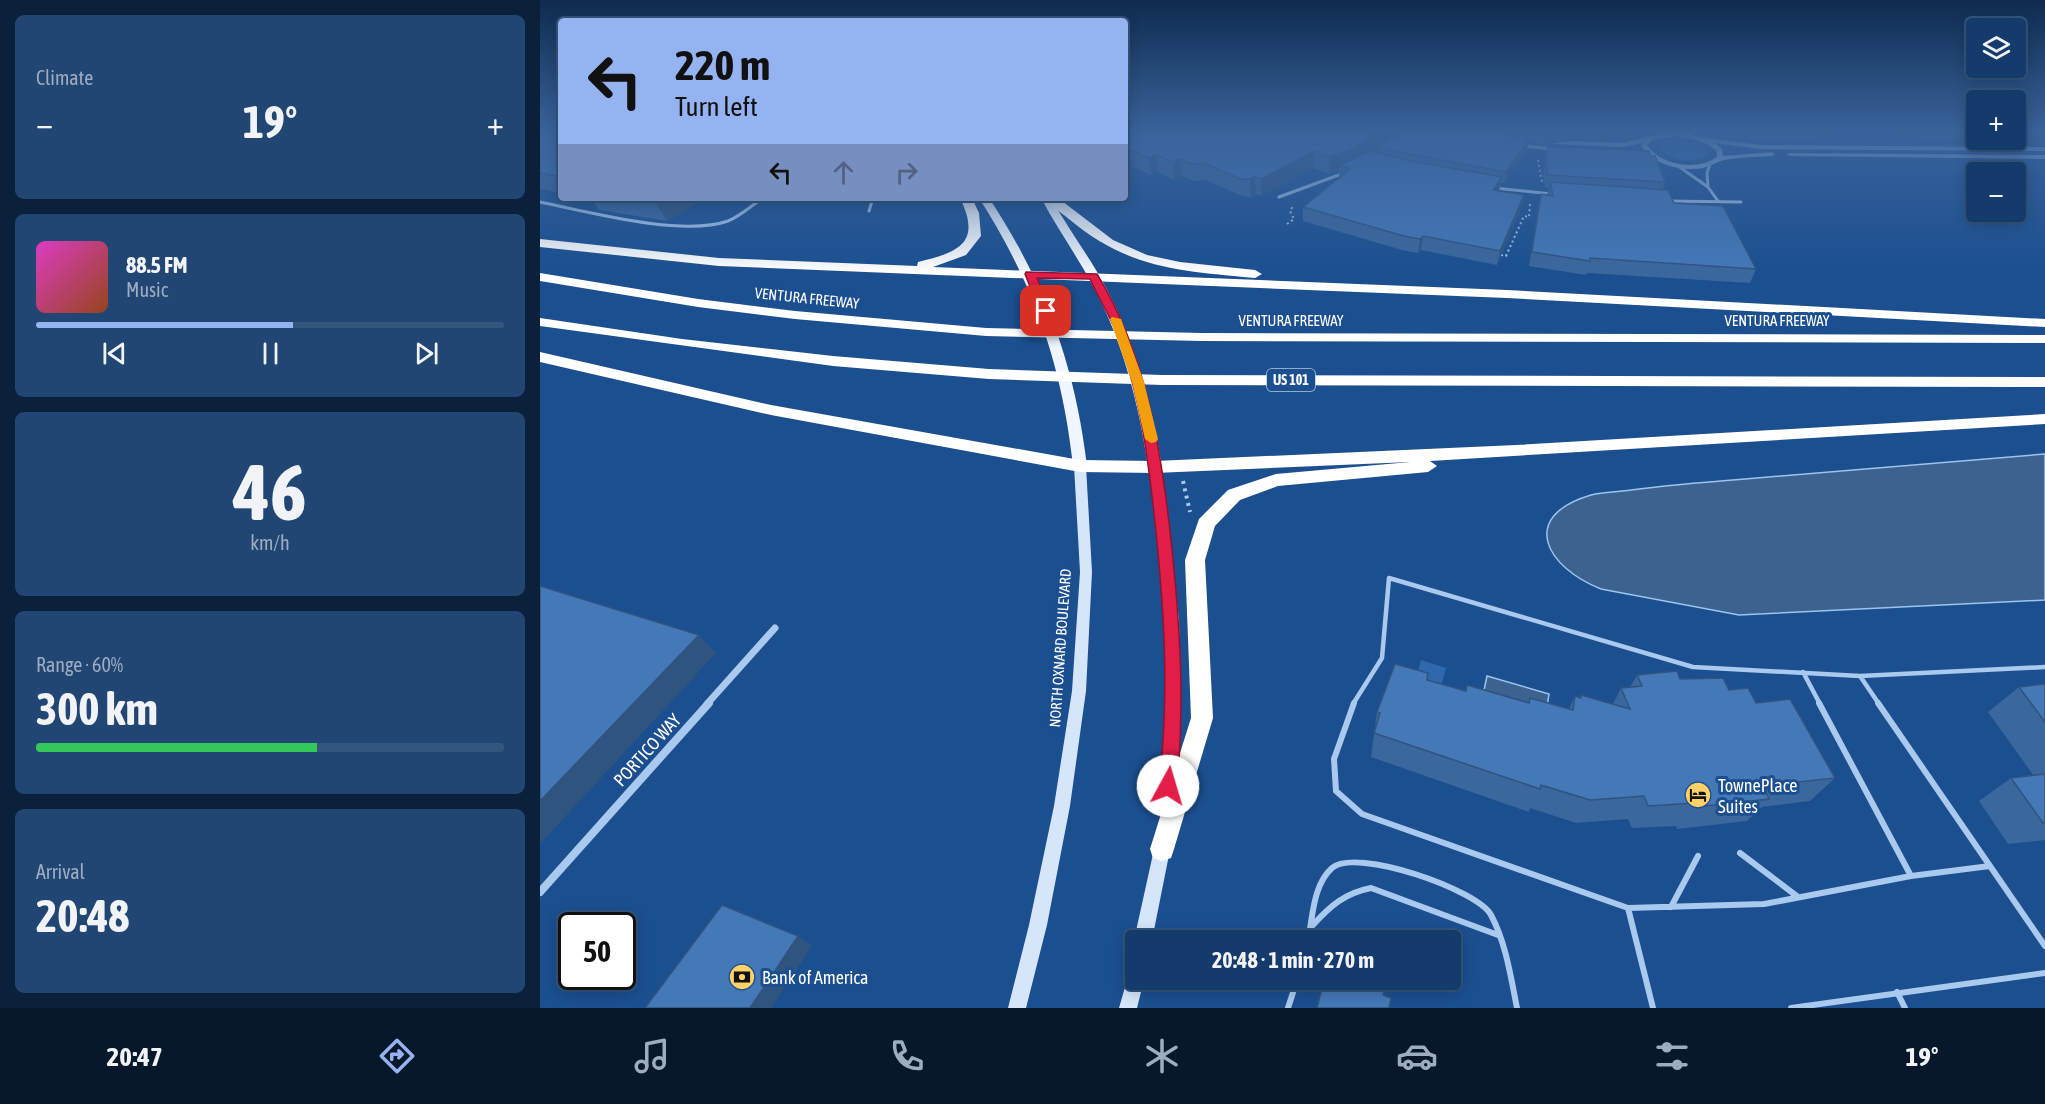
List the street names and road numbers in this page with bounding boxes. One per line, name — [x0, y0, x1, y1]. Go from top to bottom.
street label: VENTURA FREEWAY — [754, 284, 860, 312]
street label: VENTURA FREEWAY — [1238, 312, 1344, 329]
street label: VENTURA FREEWAY — [1724, 312, 1830, 329]
road number: US 101 — [1267, 369, 1315, 391]
street label: NORTH OXNARD BOULEVARD — [1046, 568, 1074, 728]
street label: PORTICO WAY — [609, 709, 685, 791]

